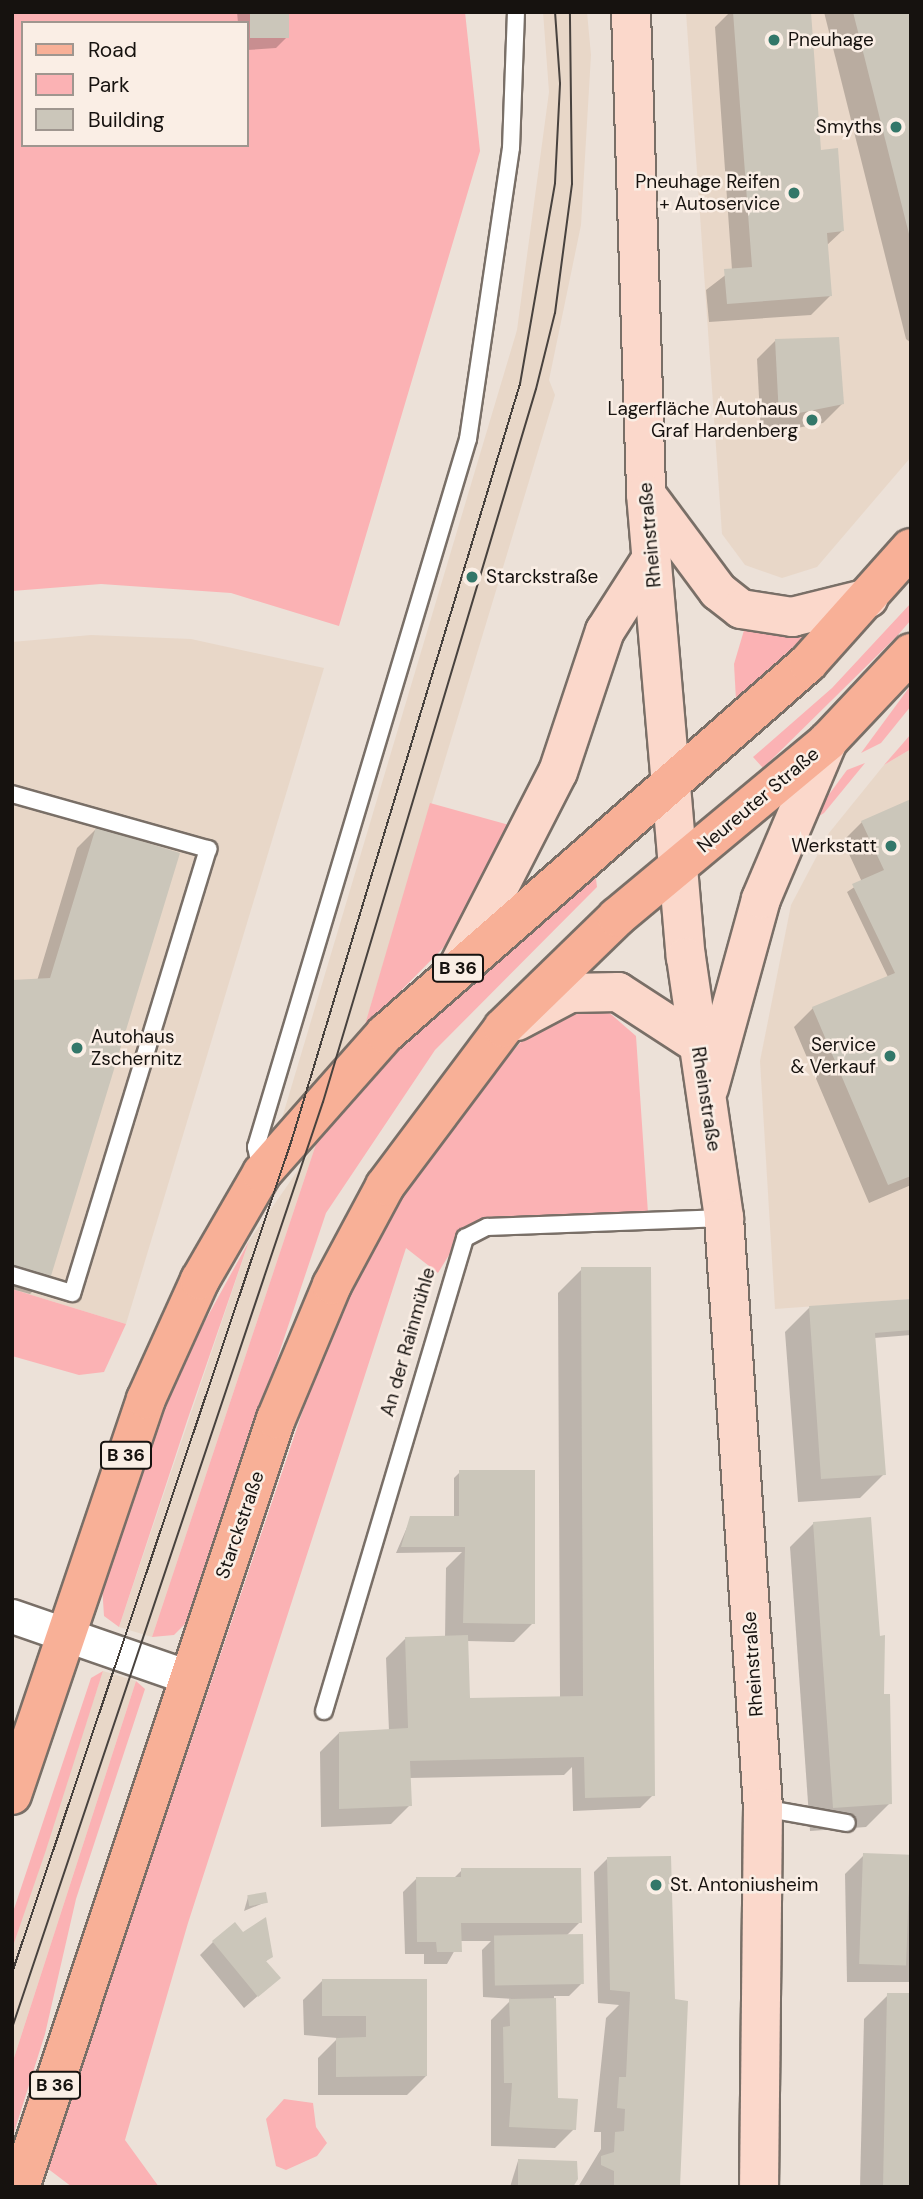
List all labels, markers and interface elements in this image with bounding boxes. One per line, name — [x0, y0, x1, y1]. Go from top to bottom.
legend — [21, 21, 248, 147]
place label: Pneuhage — [788, 29, 874, 51]
marker: Pneuhage — [766, 32, 782, 48]
text: Road — [88, 36, 137, 64]
text: Park — [88, 71, 129, 99]
text: Building — [88, 106, 164, 134]
place label: Smyths — [816, 116, 882, 138]
marker: Smyths — [888, 119, 904, 135]
place label: Pneuhage Reifen + Autoservice — [635, 171, 780, 215]
marker: Pneuhage Reifen + Autoservice — [786, 185, 802, 201]
place label: Lagerfläche Autohaus Graf Hardenberg — [608, 398, 798, 442]
marker: Lagerfläche Autohaus Graf Hardenberg — [804, 412, 820, 428]
street label: Rheinstraße — [634, 481, 666, 589]
place label: Starckstraße — [486, 566, 598, 588]
marker: Starckstraße — [464, 569, 480, 585]
street label: Neureuter Straße — [692, 742, 824, 858]
place label: Werkstatt — [791, 835, 877, 857]
marker: Werkstatt — [883, 838, 899, 854]
road number: B 36 — [432, 953, 484, 982]
place label: Autohaus Zschernitz — [91, 1026, 182, 1070]
place label: Service & Verkauf — [791, 1034, 876, 1078]
marker: Autohaus Zschernitz — [69, 1040, 85, 1056]
street label: Rheinstraße — [686, 1045, 726, 1153]
marker: Service & Verkauf — [882, 1048, 898, 1064]
street label: An der Rainmühle — [376, 1265, 440, 1419]
road number: B 36 — [100, 1440, 152, 1470]
street label: Starckstraße — [211, 1468, 269, 1582]
street label: Rheinstraße — [738, 1611, 768, 1717]
place label: St. Antoniusheim — [670, 1874, 818, 1896]
marker: St. Antoniusheim — [648, 1877, 664, 1893]
road number: B 36 — [29, 2070, 81, 2099]

